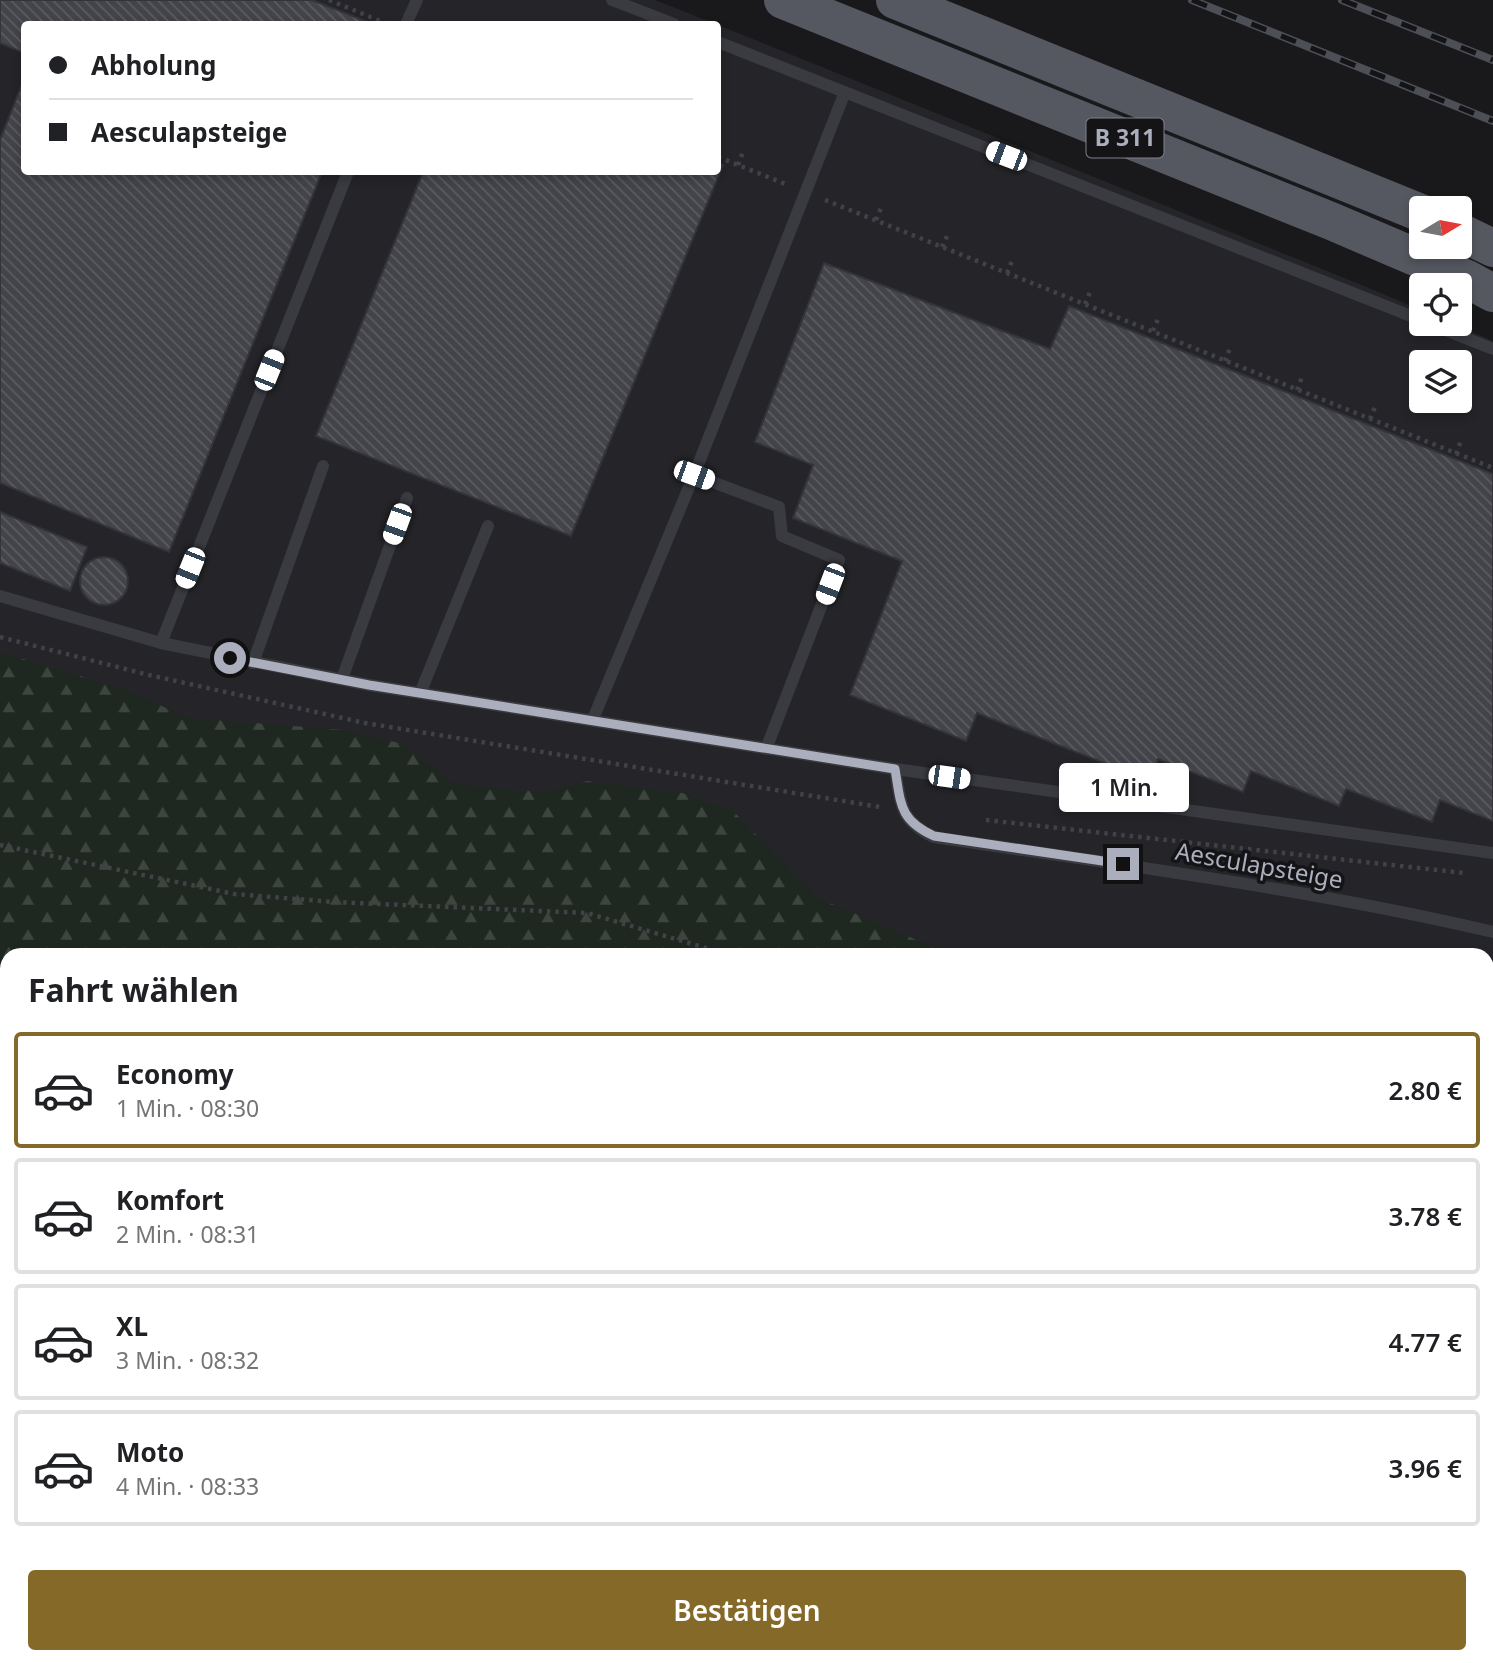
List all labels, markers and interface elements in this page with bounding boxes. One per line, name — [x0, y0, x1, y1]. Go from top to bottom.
text: Abholung — [91, 47, 217, 83]
text: Aesculapsteige — [91, 114, 287, 150]
road number: B 311 — [1086, 119, 1164, 158]
car — [983, 139, 1030, 173]
north arrow — [1409, 196, 1472, 259]
map controls — [1409, 196, 1472, 413]
button: locate — [1409, 273, 1472, 336]
car — [252, 347, 287, 393]
button: layers — [1409, 350, 1472, 413]
car — [671, 458, 718, 492]
car — [380, 501, 415, 547]
car — [173, 545, 208, 591]
car — [813, 561, 848, 607]
route start — [214, 642, 246, 674]
callout: 1 Min. — [1058, 762, 1188, 812]
car — [927, 764, 972, 790]
text: 1 Min. — [1090, 771, 1158, 803]
street label: Aesculapsteige — [1173, 834, 1346, 895]
route end — [1107, 848, 1139, 880]
text: Fahrt wählen — [28, 968, 239, 1011]
text: Economy — [116, 1056, 234, 1092]
icon: car — [32, 1059, 95, 1122]
text: 2.80 € — [1389, 1072, 1462, 1108]
text: 1 Min. · 08:30 — [116, 1092, 259, 1124]
text: Komfort — [116, 1182, 224, 1218]
icon: car — [32, 1185, 95, 1248]
text: 3.78 € — [1389, 1198, 1462, 1234]
text: 2 Min. · 08:31 — [116, 1218, 259, 1250]
text: XL — [116, 1308, 148, 1344]
icon: car — [32, 1311, 95, 1374]
text: 4.77 € — [1389, 1324, 1462, 1360]
text: 3 Min. · 08:32 — [116, 1344, 259, 1376]
text: Moto — [116, 1434, 184, 1470]
icon: car — [32, 1437, 95, 1500]
text: 3.96 € — [1389, 1450, 1462, 1486]
text: 4 Min. · 08:33 — [116, 1470, 259, 1502]
button: Bestätigen — [28, 1570, 1466, 1650]

